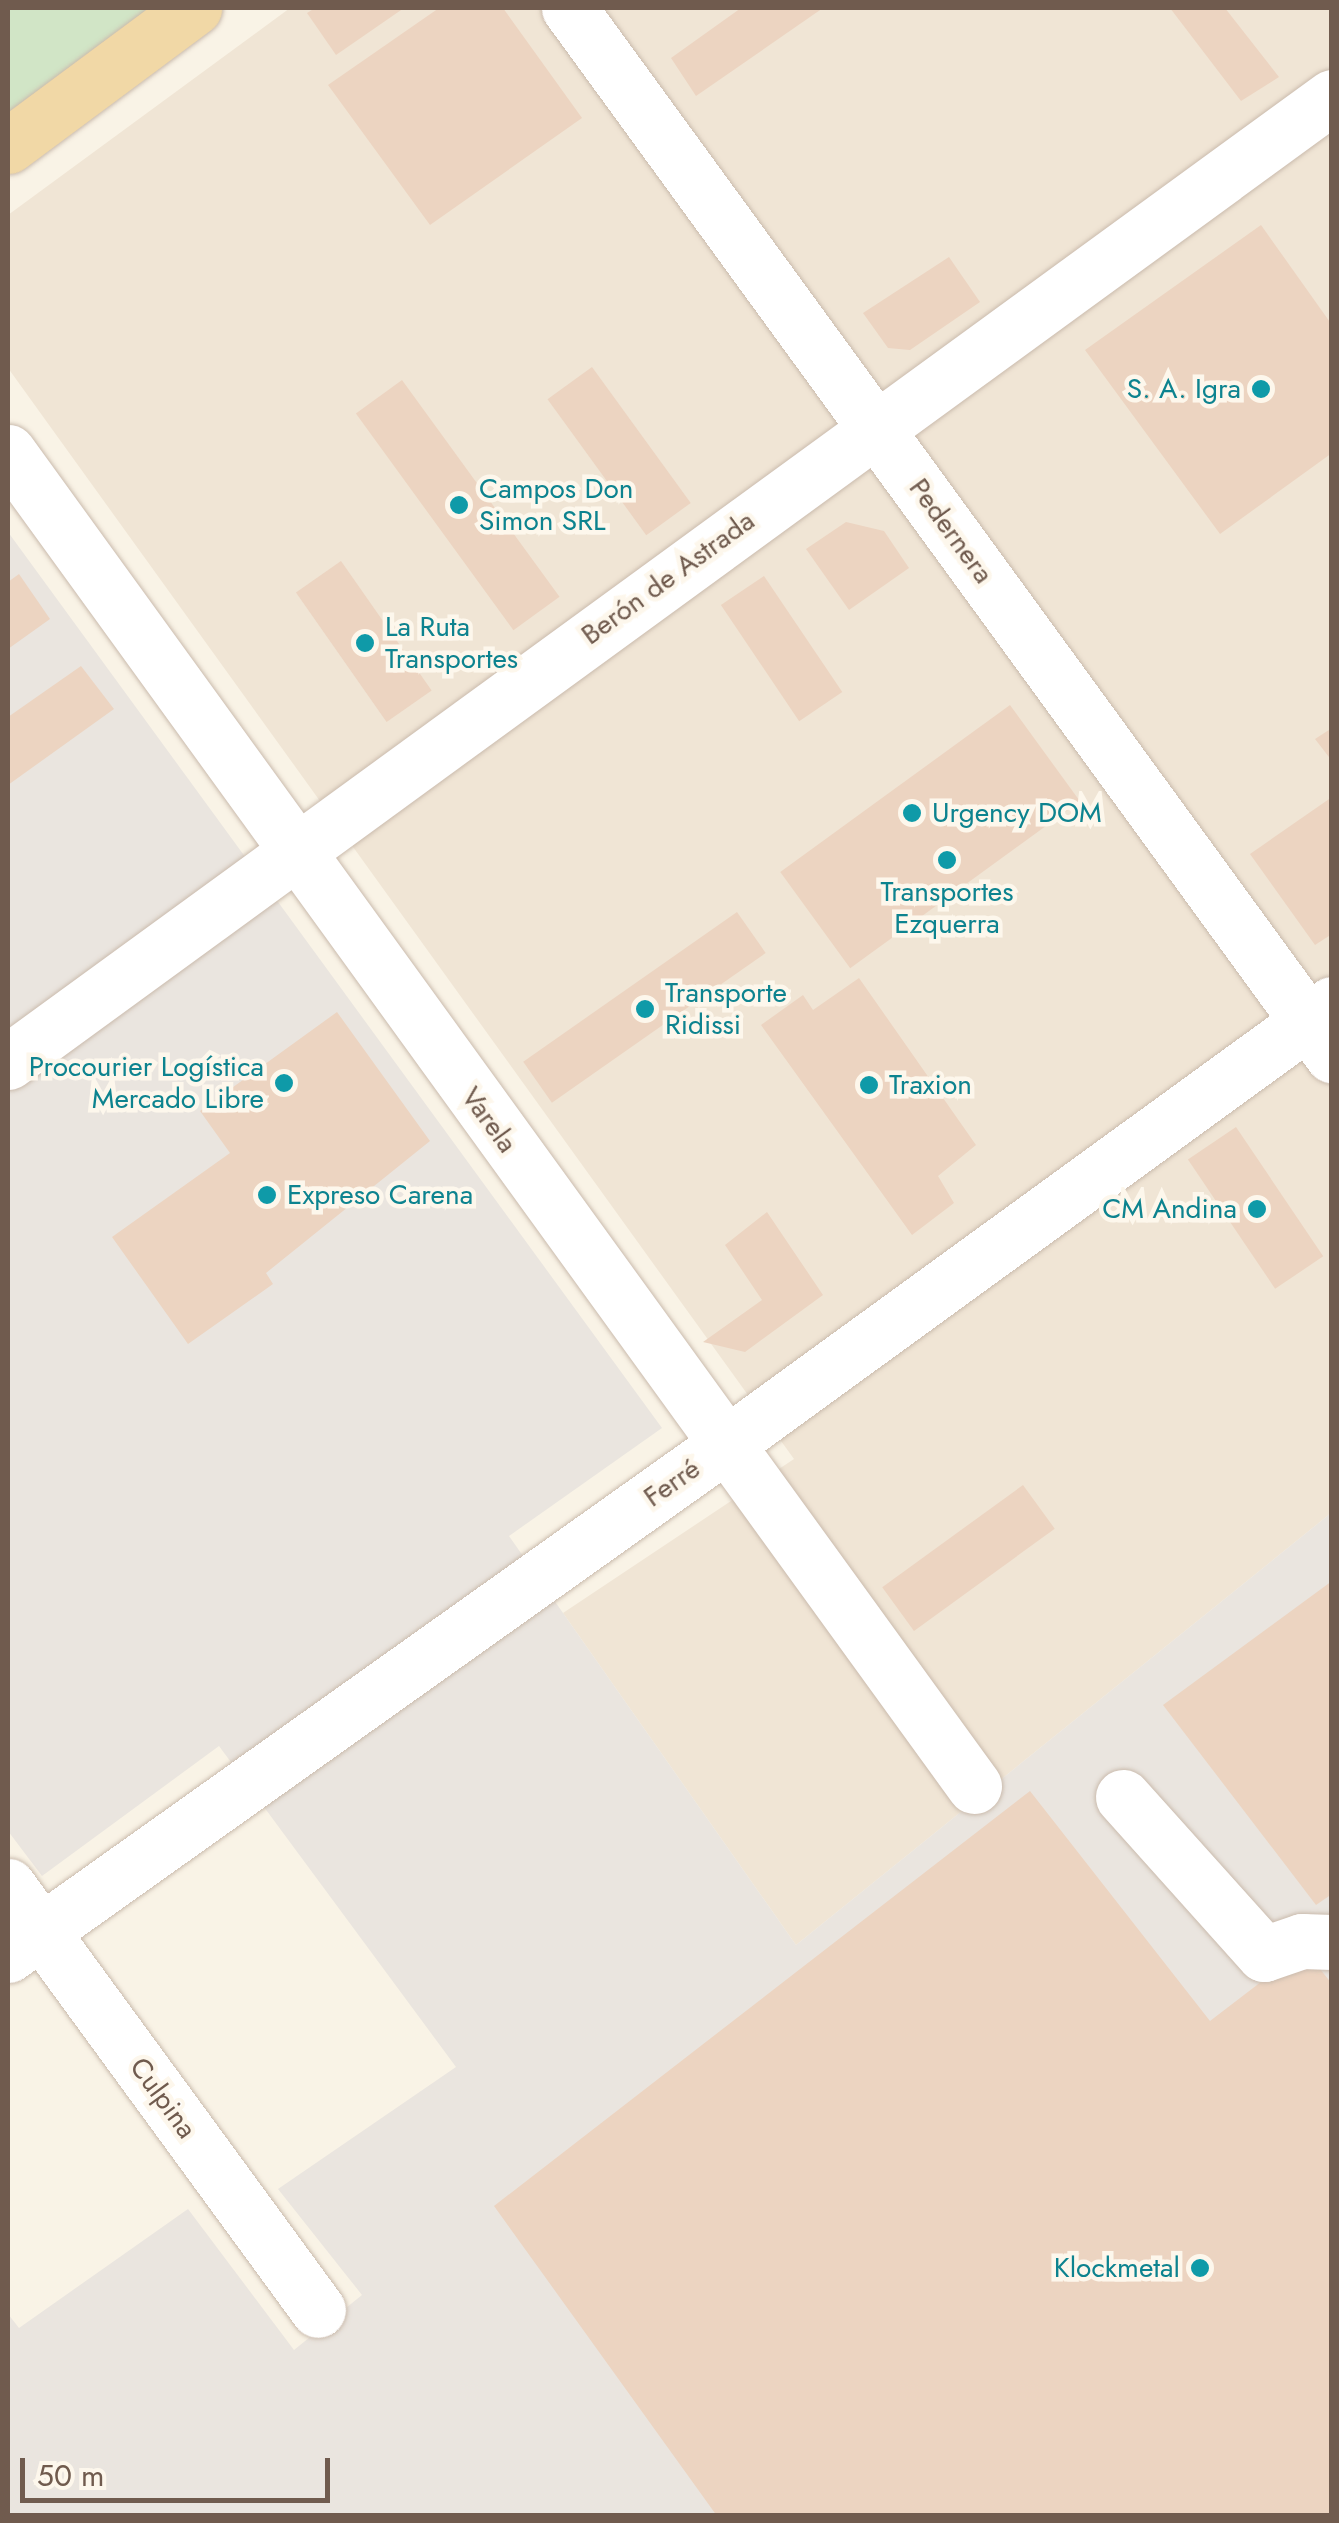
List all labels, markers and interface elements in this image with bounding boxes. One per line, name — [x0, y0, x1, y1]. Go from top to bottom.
place label: S. A. Igra — [1127, 372, 1241, 406]
marker: S. A. Igra — [1250, 378, 1272, 400]
place label: Campos Don Simon SRL — [479, 472, 633, 538]
street label: Pedernera — [902, 472, 1000, 590]
marker: Campos Don Simon SRL — [448, 494, 470, 516]
street label: Berón de Astrada — [575, 504, 761, 652]
place label: La Ruta Transportes — [385, 610, 518, 676]
marker: La Ruta Transportes — [354, 632, 376, 654]
place label: Urgency DOM — [932, 796, 1102, 830]
marker: Urgency DOM — [901, 802, 923, 824]
marker: Transportes Ezquerra — [936, 849, 958, 871]
place label: Transportes Ezquerra — [880, 875, 1014, 941]
place label: Transporte Ridissi — [665, 976, 787, 1042]
marker: Transporte Ridissi — [634, 998, 656, 1020]
place label: Procourier Logística Mercado Libre — [29, 1050, 264, 1116]
place label: Traxion — [889, 1068, 972, 1102]
marker: Procourier Logística Mercado Libre — [273, 1072, 295, 1094]
marker: Traxion — [858, 1074, 880, 1096]
street label: Varela — [454, 1081, 524, 1159]
place label: Expreso Carena — [287, 1178, 473, 1212]
marker: Expreso Carena — [256, 1184, 278, 1206]
place label: CM Andina — [1102, 1192, 1237, 1226]
marker: CM Andina — [1246, 1198, 1268, 1220]
street label: Ferré — [637, 1452, 707, 1514]
street label: Culpina — [122, 2051, 204, 2145]
place label: Klockmetal — [1054, 2251, 1180, 2285]
marker: Klockmetal — [1189, 2257, 1211, 2279]
scale bar — [25, 2438, 335, 2500]
text: 50 m — [37, 2454, 104, 2497]

